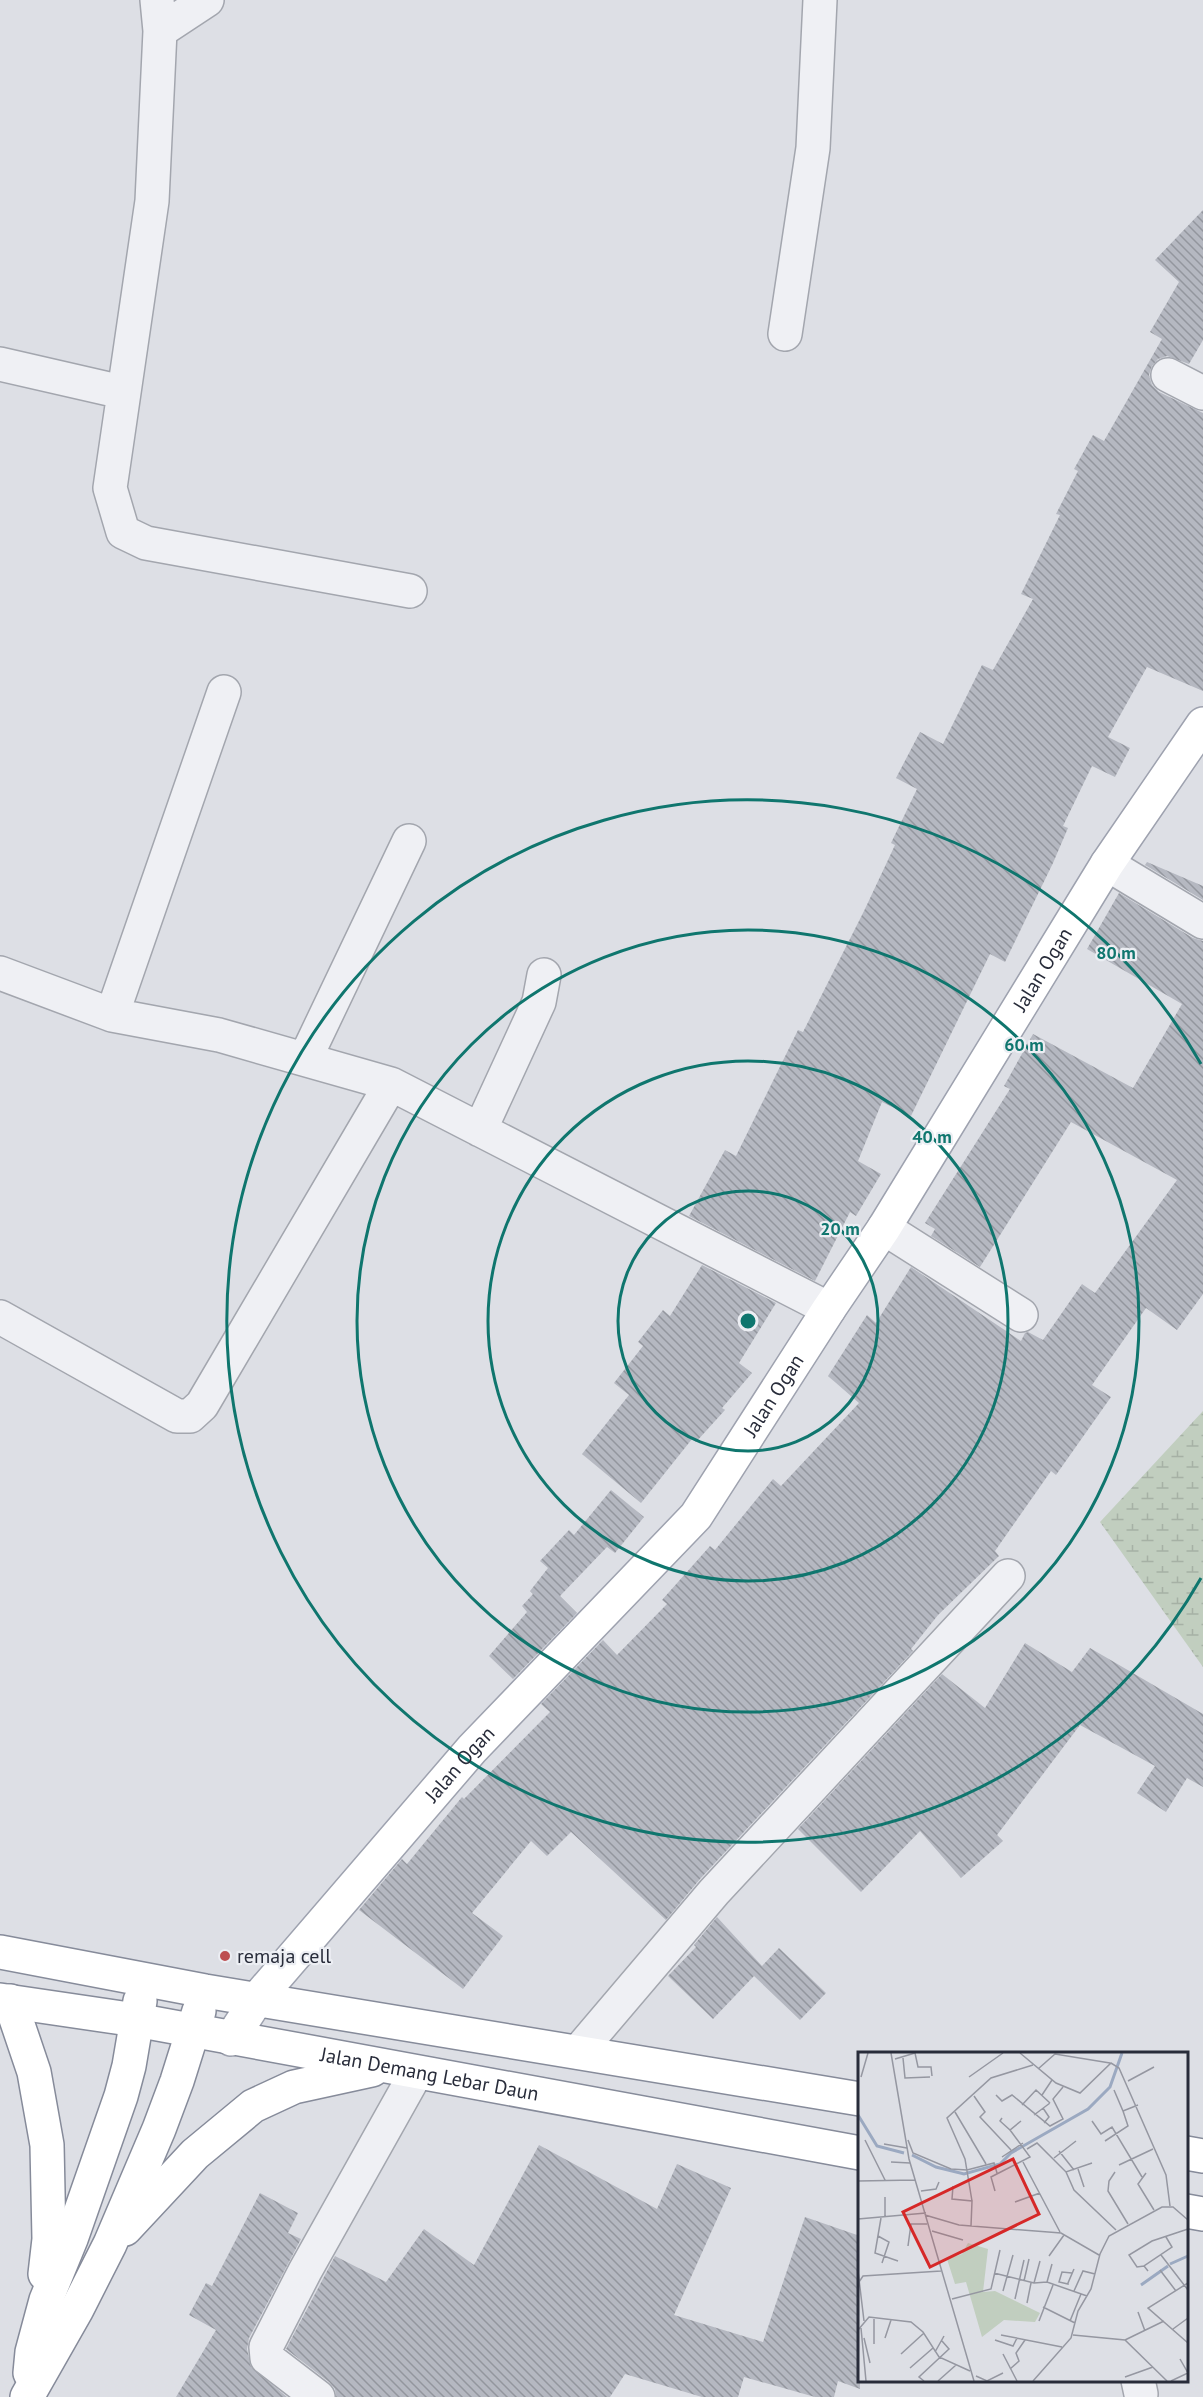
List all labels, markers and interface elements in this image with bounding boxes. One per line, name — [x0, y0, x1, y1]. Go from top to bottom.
street label: Jalan Ogan — [1007, 923, 1078, 1017]
text: 80 m — [1096, 941, 1136, 964]
text: 60 m — [1004, 1033, 1044, 1056]
text: 40 m — [912, 1125, 952, 1148]
text: 20 m — [820, 1217, 860, 1240]
centre of rings — [738, 1311, 758, 1331]
street label: Jalan Ogan — [737, 1349, 810, 1442]
street label: Jalan Ogan — [418, 1720, 500, 1808]
place label: remaja cell — [237, 1943, 331, 1969]
marker: remaja cell — [218, 1949, 232, 1963]
street label: Jalan Demang Lebar Daun — [317, 2041, 541, 2107]
inset map — [858, 2052, 1188, 2382]

